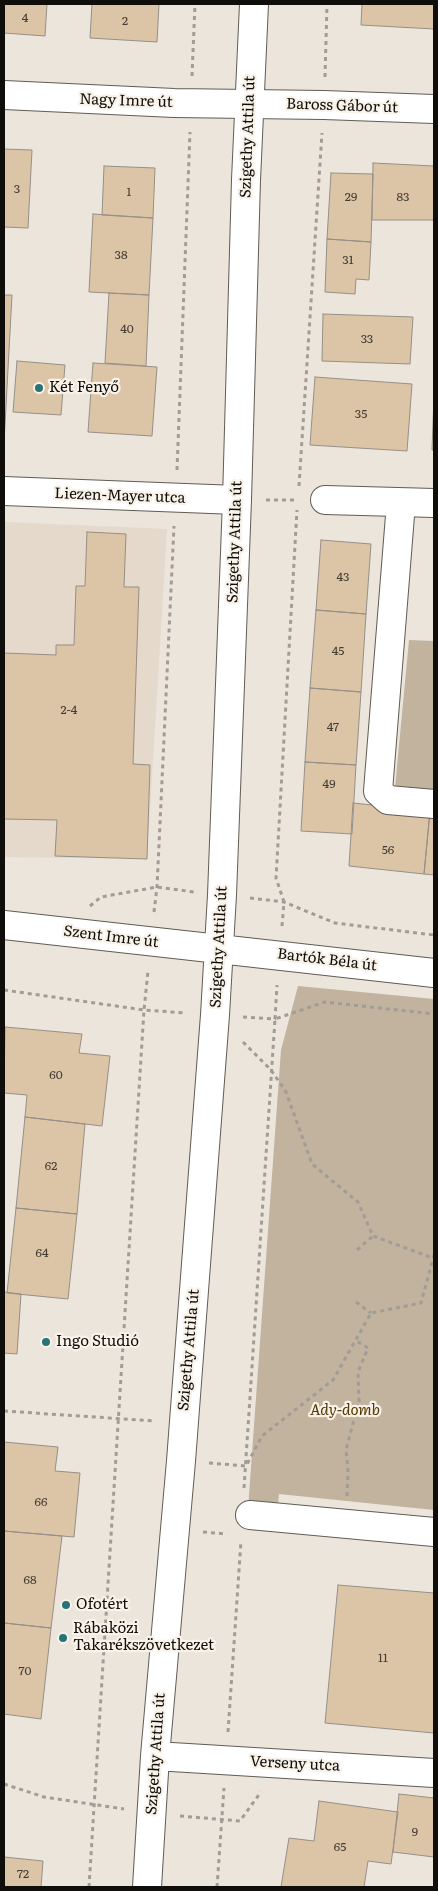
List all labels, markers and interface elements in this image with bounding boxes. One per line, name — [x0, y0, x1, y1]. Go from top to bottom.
house number: 4 — [22, 11, 28, 25]
house number: 2 — [122, 14, 128, 28]
street label: Szigethy Attila út — [237, 76, 259, 198]
street label: Nagy Imre út — [79, 90, 173, 112]
street label: Baross Gábor út — [286, 95, 398, 117]
house number: 3 — [14, 182, 20, 196]
house number: 1 — [127, 185, 131, 199]
house number: 29 — [345, 190, 357, 204]
house number: 83 — [396, 190, 410, 204]
house number: 38 — [114, 248, 128, 262]
house number: 31 — [342, 253, 354, 267]
house number: 40 — [120, 322, 134, 336]
house number: 33 — [361, 332, 373, 346]
place label: Két Fenyő — [49, 379, 119, 397]
marker: Két Fenyő — [33, 382, 45, 394]
house number: 35 — [355, 407, 367, 421]
street label: Szigethy Attila út — [224, 481, 246, 603]
street label: Liezen-Mayer utca — [54, 485, 186, 507]
house number: 43 — [336, 570, 350, 584]
house number: 45 — [332, 644, 344, 658]
house number: 2-4 — [61, 703, 77, 717]
house number: 47 — [327, 720, 339, 734]
house number: 49 — [323, 777, 335, 791]
house number: 56 — [382, 843, 394, 857]
street label: Szigethy Attila út — [207, 885, 231, 1009]
street label: Szent Imre út — [62, 922, 160, 952]
street label: Bartók Béla út — [276, 945, 378, 975]
house number: 60 — [49, 1068, 63, 1082]
house number: 62 — [45, 1159, 57, 1173]
house number: 64 — [35, 1246, 49, 1260]
street label: Szigethy Attila út — [175, 1288, 203, 1412]
place label: Ingo Studió — [56, 1333, 139, 1351]
marker: Ingo Studió — [40, 1336, 52, 1348]
park label: Ady-domb — [310, 1402, 380, 1420]
house number: 66 — [35, 1495, 47, 1509]
house number: 68 — [23, 1573, 37, 1587]
place label: Ofotért — [76, 1596, 128, 1614]
marker: Ofotért — [60, 1599, 72, 1611]
place label: Rábaközi Takarékszövetkezet — [73, 1620, 214, 1655]
marker: Rábaközi Takarékszövetkezet — [57, 1632, 69, 1644]
house number: 11 — [378, 1651, 388, 1665]
house number: 70 — [18, 1664, 32, 1678]
street label: Szigethy Attila út — [143, 1692, 169, 1816]
street label: Verseny utca — [250, 1753, 340, 1775]
house number: 9 — [412, 1825, 418, 1839]
house number: 65 — [334, 1840, 346, 1854]
house number: 72 — [17, 1867, 29, 1881]

